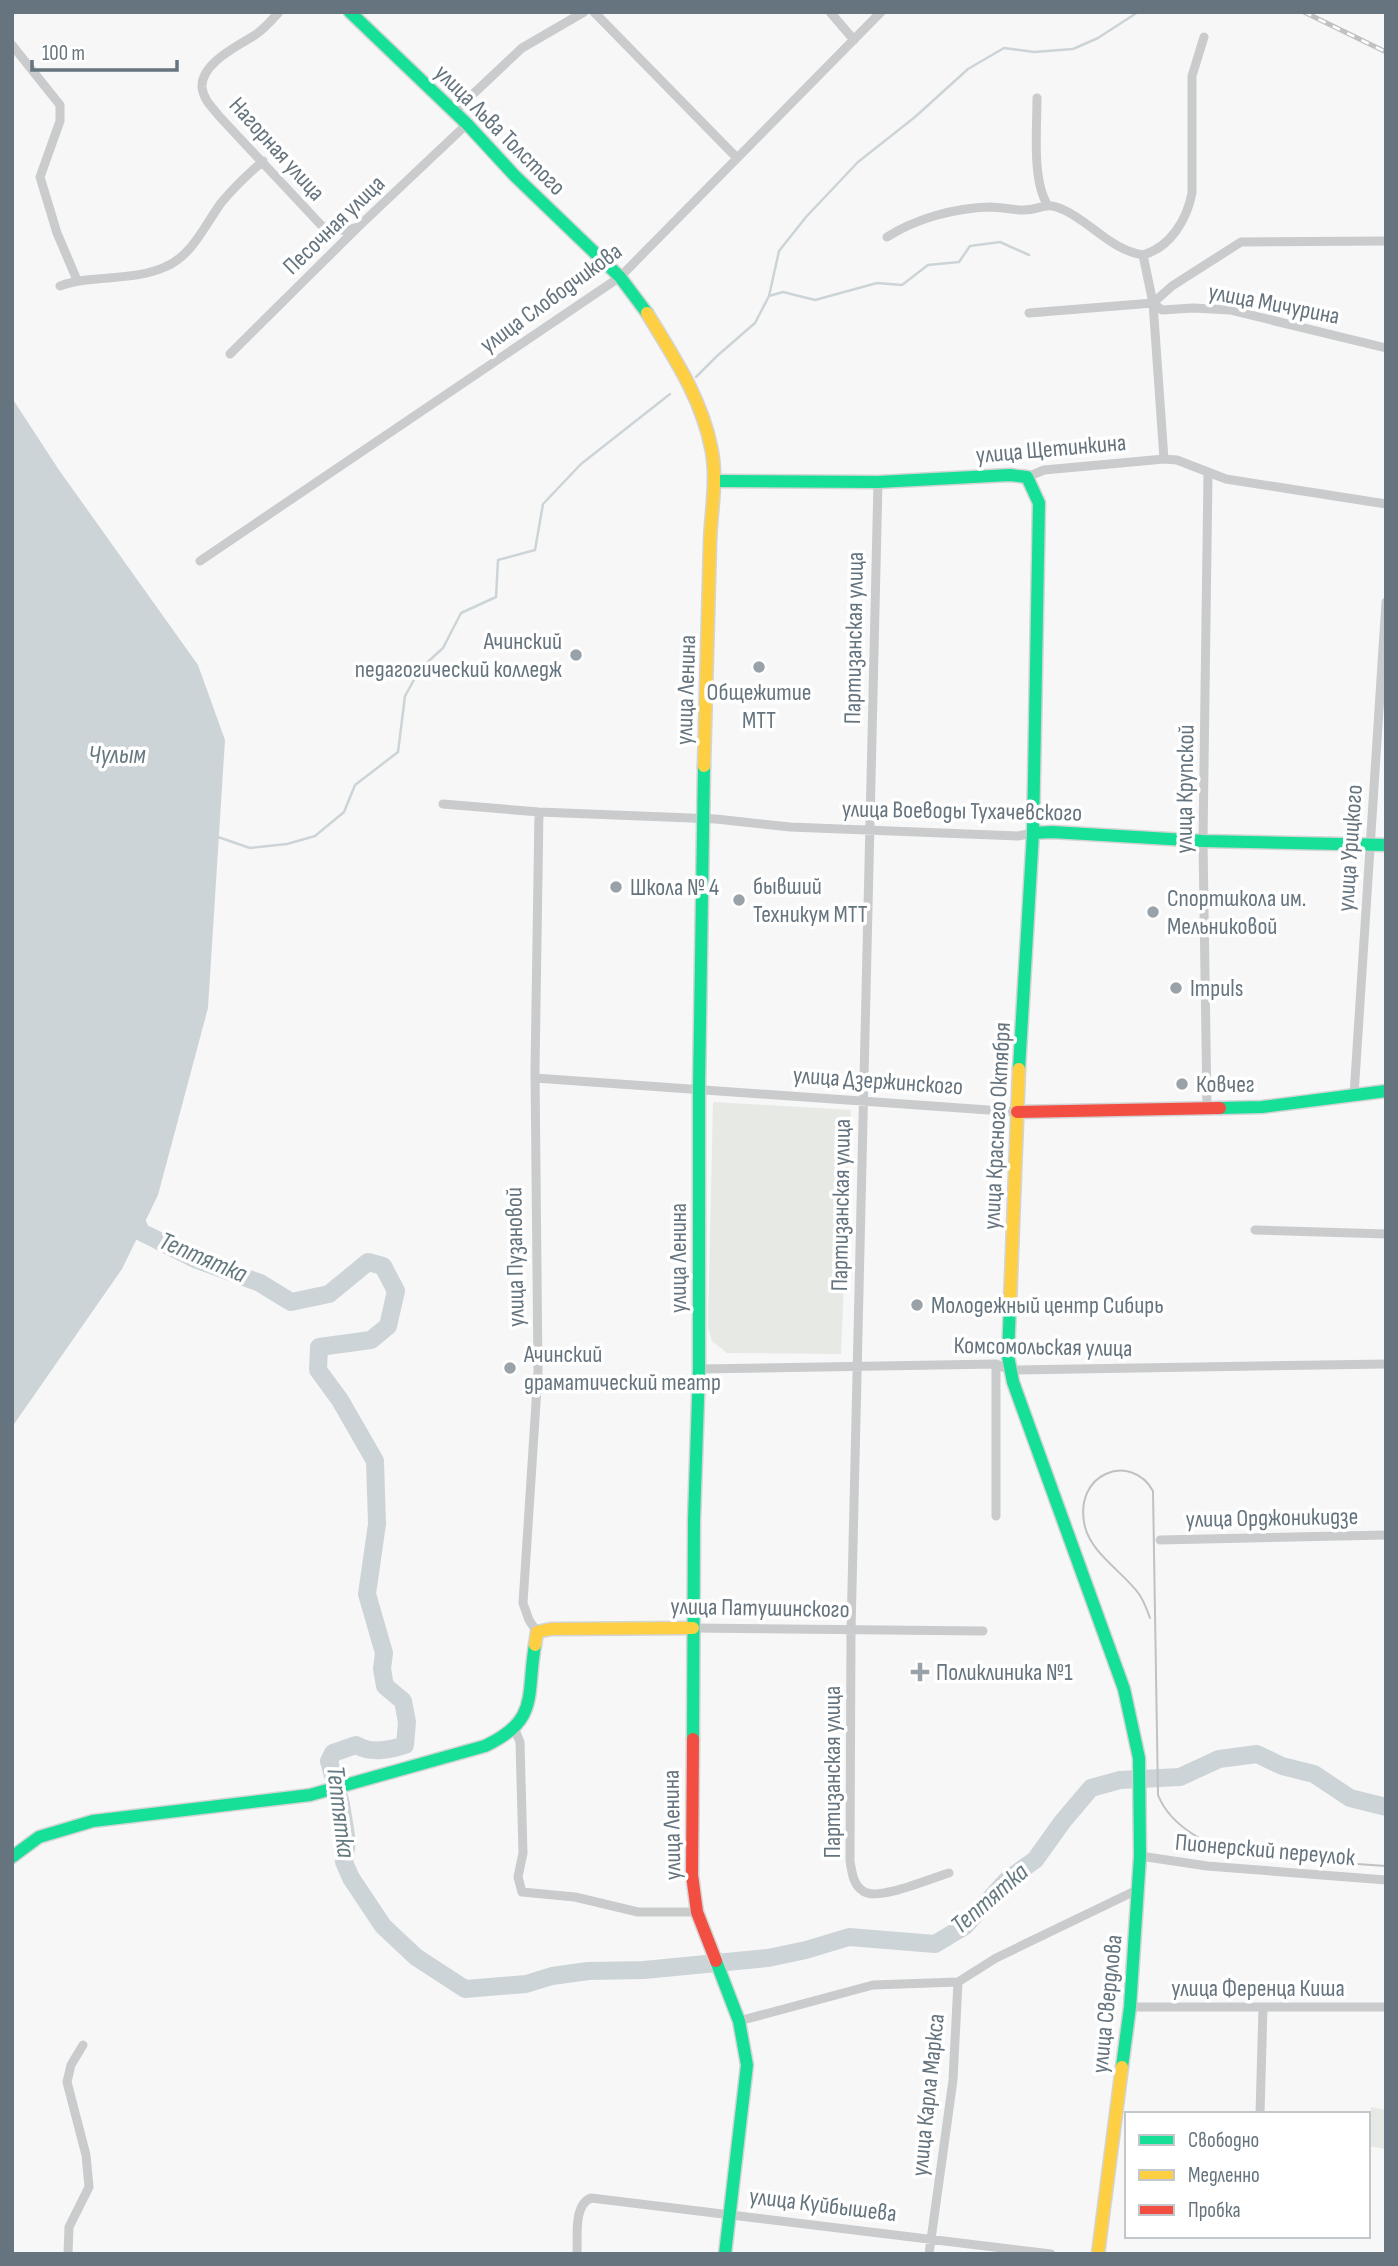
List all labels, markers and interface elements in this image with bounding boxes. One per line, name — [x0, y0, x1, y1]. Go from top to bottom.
scale bar — [32, 28, 177, 72]
text: 100 m — [42, 41, 85, 66]
street label: улица Льва Толстого — [428, 58, 572, 202]
street label: Нагорная улица — [223, 91, 331, 207]
street label: Песочная улица — [277, 169, 391, 281]
street label: улица Слободчикова — [474, 237, 628, 359]
street label: улица Мичурина — [1206, 277, 1342, 331]
street label: улица Щетинкина — [975, 428, 1127, 470]
street label: Партизанская улица — [838, 552, 870, 724]
place label: Ачинский педагогический колледж — [355, 627, 562, 684]
street label: улица Ленина — [670, 634, 702, 746]
marker: Ачинский педагогический колледж — [568, 647, 584, 663]
marker: Общежитие МТТ — [751, 659, 767, 675]
place label: Общежитие МТТ — [707, 678, 811, 735]
street label: улица Крупской — [1169, 724, 1201, 854]
water label: Чулым — [88, 740, 146, 771]
street label: улица Урицкого — [1331, 783, 1369, 913]
street label: улица Воеводы Тухачевского — [842, 794, 1082, 828]
place label: бывший Техникум МТТ — [753, 872, 868, 929]
place label: Школа № 4 — [630, 873, 719, 902]
marker: Школа № 4 — [608, 879, 624, 895]
place label: Спортшкола им. Мельниковой — [1167, 884, 1306, 941]
marker: бывший Техникум МТТ — [731, 892, 747, 908]
marker: Спортшкола им. Мельниковой — [1145, 904, 1161, 920]
place label: Impuls — [1190, 974, 1243, 1003]
marker: Impuls — [1168, 980, 1184, 996]
street label: улица Красного Октября — [977, 1022, 1017, 1230]
street label: улица Дзержинского — [792, 1061, 964, 1101]
place label: Ковчег — [1196, 1070, 1255, 1099]
marker: Ковчег — [1174, 1076, 1190, 1092]
street label: Партизанская улица — [825, 1119, 857, 1291]
street label: улица Пузановой — [499, 1187, 531, 1327]
street label: улица Ленина — [664, 1203, 693, 1313]
water label: Тептятка — [154, 1226, 252, 1290]
place label: Молодежный центр Сибирь — [931, 1291, 1164, 1320]
marker: Молодежный центр Сибирь — [909, 1297, 925, 1313]
street label: Комсомольская улица — [953, 1331, 1133, 1363]
place label: Ачинский драматический театр — [523, 1340, 721, 1397]
marker: Ачинский драматический театр — [502, 1360, 518, 1376]
street label: улица Орджоникидзе — [1185, 1502, 1359, 1534]
street label: улица Патушинского — [670, 1592, 850, 1624]
place label: Поликлиника №1 — [936, 1658, 1073, 1687]
marker: Поликлиника №1 — [910, 1662, 930, 1682]
street label: Партизанская улица — [818, 1686, 847, 1858]
water label: Тептятка — [319, 1764, 361, 1860]
street label: улица Ленина — [657, 1770, 687, 1880]
street label: Пионерский переулок — [1174, 1828, 1357, 1872]
water label: Тептятка — [945, 1857, 1035, 1941]
street label: улица Свердлова — [1085, 1933, 1129, 2075]
street label: улица Ференца Киша — [1171, 1974, 1345, 2003]
street label: улица Карла Маркса — [905, 2012, 951, 2178]
legend — [1125, 2112, 1370, 2238]
text: Свободно — [1188, 2128, 1259, 2153]
text: Медленно — [1188, 2163, 1260, 2188]
street label: улица Куйбышева — [748, 2182, 898, 2228]
text: Пробка — [1188, 2198, 1241, 2223]

